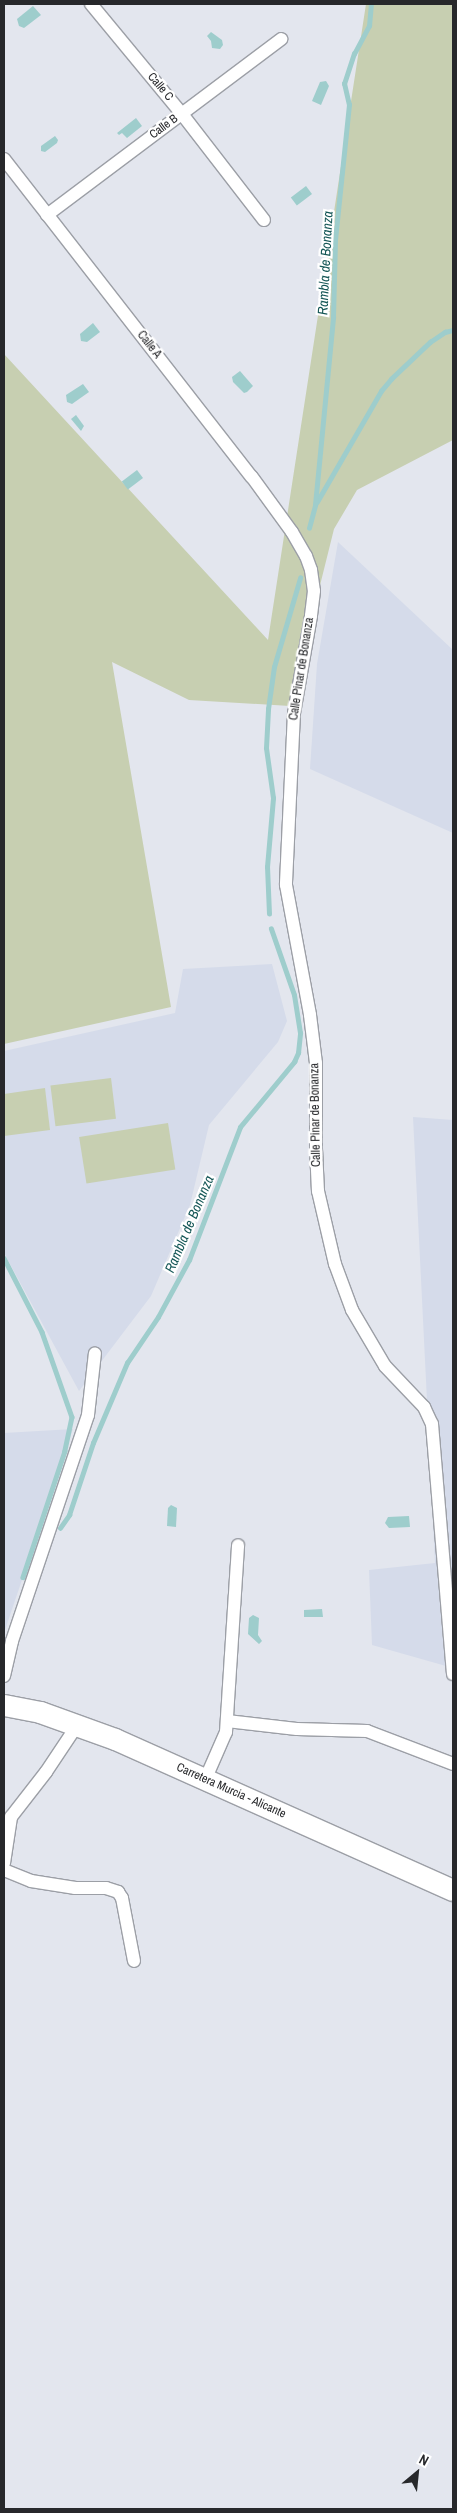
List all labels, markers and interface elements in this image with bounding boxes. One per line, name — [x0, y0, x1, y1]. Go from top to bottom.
street label: Calle C — [144, 70, 176, 104]
street label: Calle B — [147, 112, 181, 142]
water label: Rambla de Bonanza — [314, 211, 336, 315]
street label: Calle A — [134, 328, 164, 362]
street label: Calle Pinar de Bonanza — [287, 617, 317, 721]
street label: Calle Pinar de Bonanza — [308, 1063, 324, 1167]
water label: Rambla de Bonanza — [161, 1173, 217, 1275]
street label: Carretera Murcia - Alicante — [174, 1760, 288, 1822]
north arrow — [392, 2448, 442, 2498]
text: N — [416, 2450, 432, 2470]

